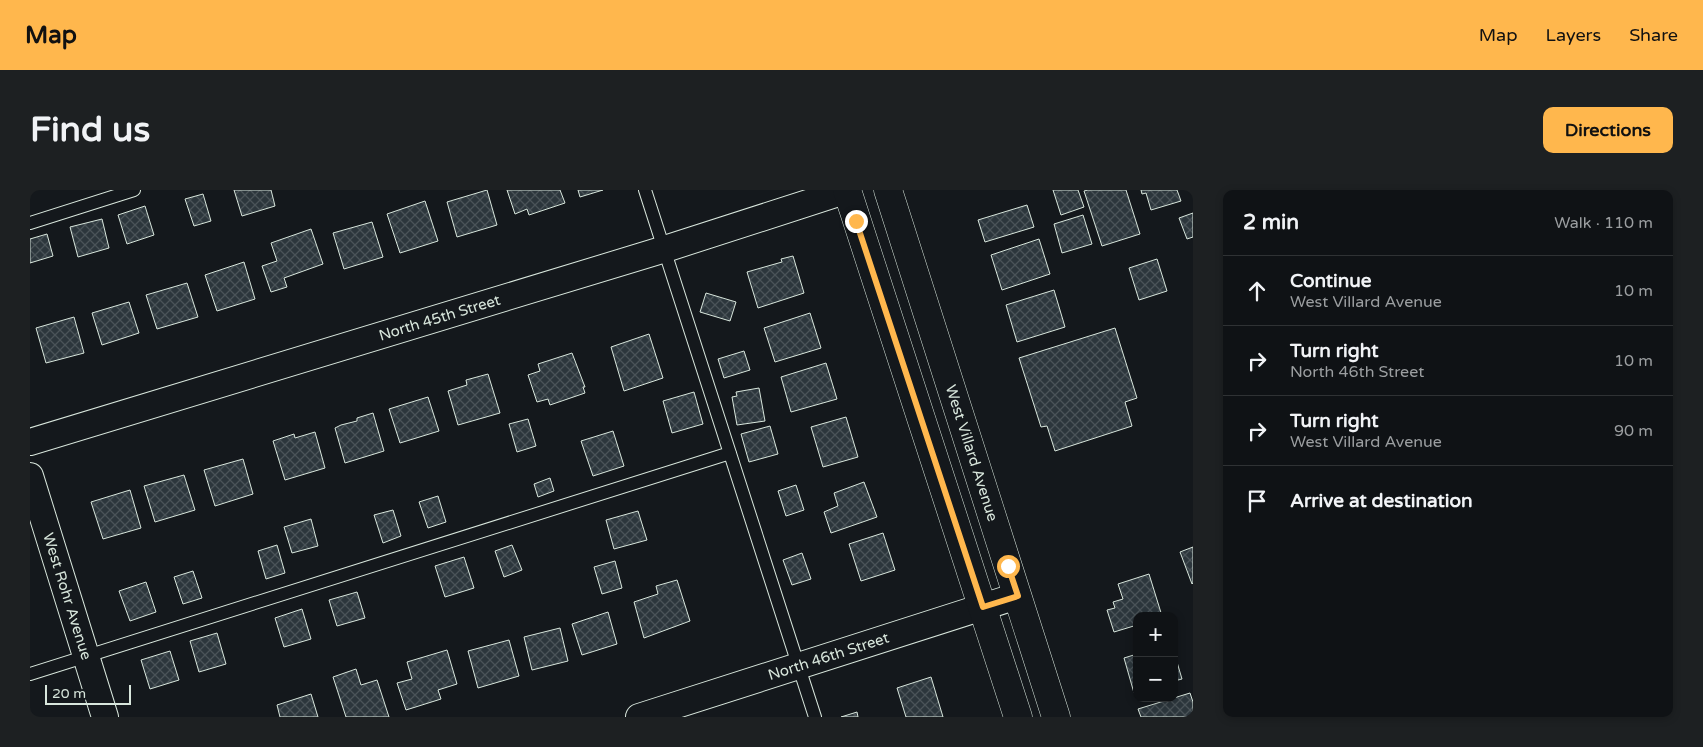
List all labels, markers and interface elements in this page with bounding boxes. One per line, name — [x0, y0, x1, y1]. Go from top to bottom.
text: Map — [25, 21, 77, 50]
text: Map — [1479, 24, 1518, 46]
text: Layers — [1546, 24, 1601, 46]
text: Share — [1629, 24, 1678, 46]
button: Directions — [1543, 107, 1673, 153]
text: Find us — [30, 109, 150, 151]
route end — [845, 210, 868, 233]
text: 2 min — [1243, 210, 1299, 235]
text: Walk · 110 m — [1554, 213, 1653, 233]
text: Continue — [1290, 270, 1372, 292]
icon: ahead — [1243, 277, 1271, 305]
text: 10 m — [1614, 281, 1653, 301]
street label: North 45th Street — [377, 291, 503, 344]
text: West Villard Avenue — [1290, 292, 1442, 312]
text: Turn right — [1290, 340, 1378, 362]
icon: right — [1243, 347, 1271, 375]
text: 10 m — [1614, 351, 1653, 371]
text: North 46th Street — [1290, 362, 1424, 382]
street label: West Villard Avenue — [942, 382, 1002, 524]
text: Turn right — [1290, 410, 1378, 432]
icon: right — [1243, 417, 1271, 445]
text: 90 m — [1614, 421, 1653, 441]
text: West Villard Avenue — [1290, 432, 1442, 452]
icon: arrive — [1243, 487, 1271, 515]
text: Arrive at destination — [1290, 490, 1473, 512]
street label: West Rohr Avenue — [39, 531, 96, 662]
route start — [997, 555, 1020, 578]
map controls — [1133, 612, 1178, 702]
button: + — [1133, 612, 1178, 657]
street label: North 46th Street — [766, 628, 892, 684]
button: − — [1133, 657, 1178, 702]
scale bar — [45, 682, 131, 705]
text: 20 m — [52, 685, 86, 702]

